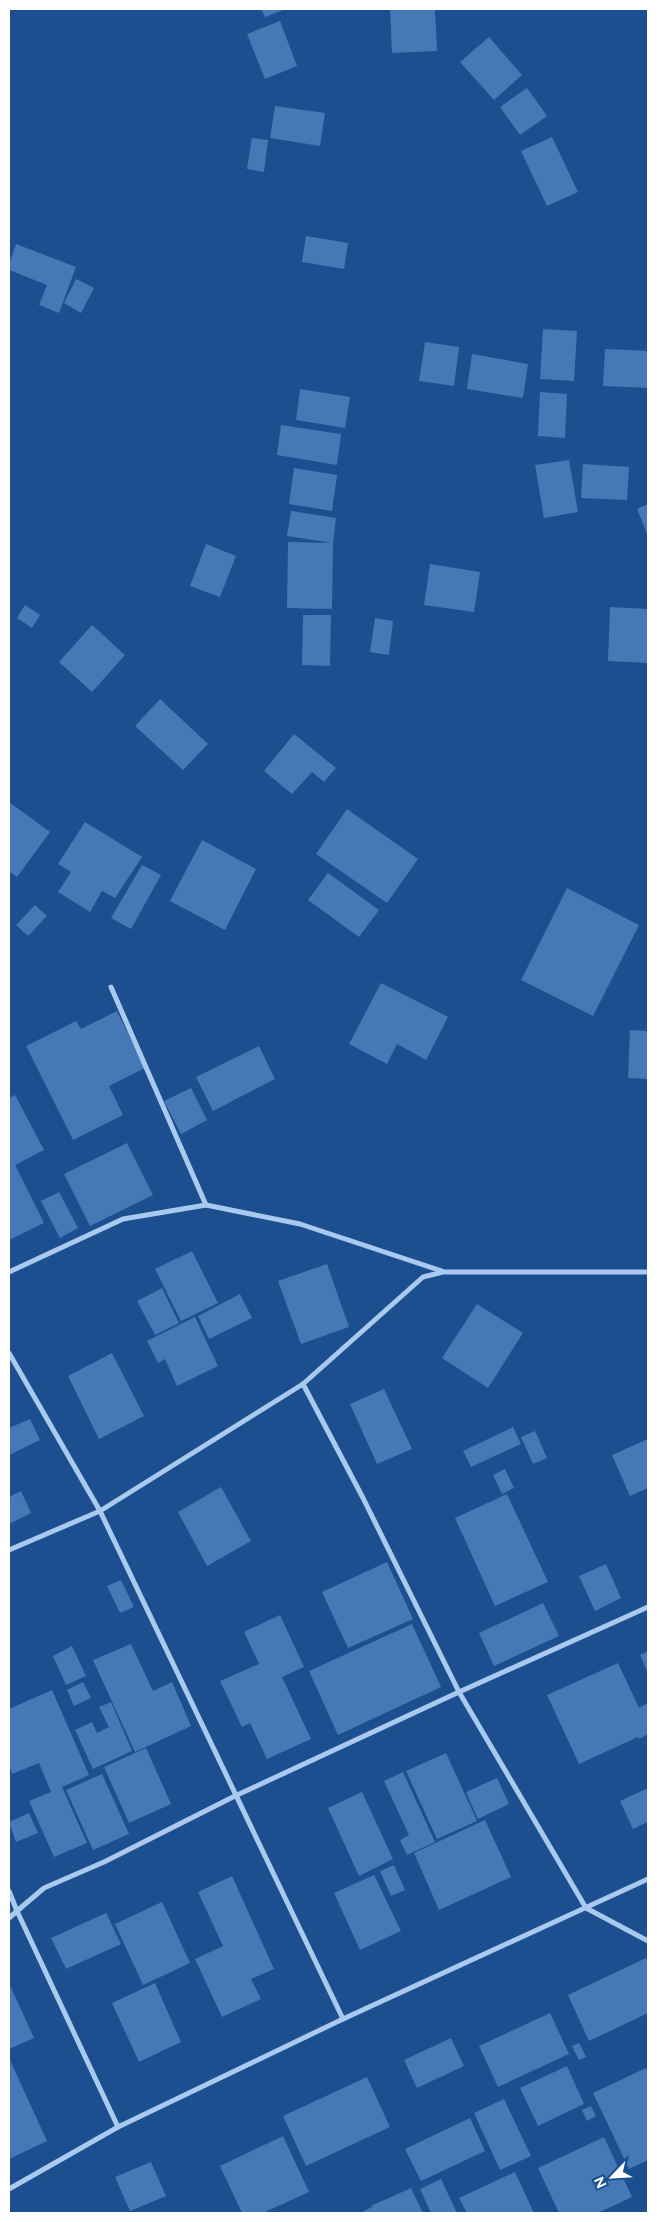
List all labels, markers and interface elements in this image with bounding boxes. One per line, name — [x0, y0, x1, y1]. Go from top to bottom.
north arrow — [587, 2152, 637, 2202]
text: N — [591, 2174, 611, 2191]

